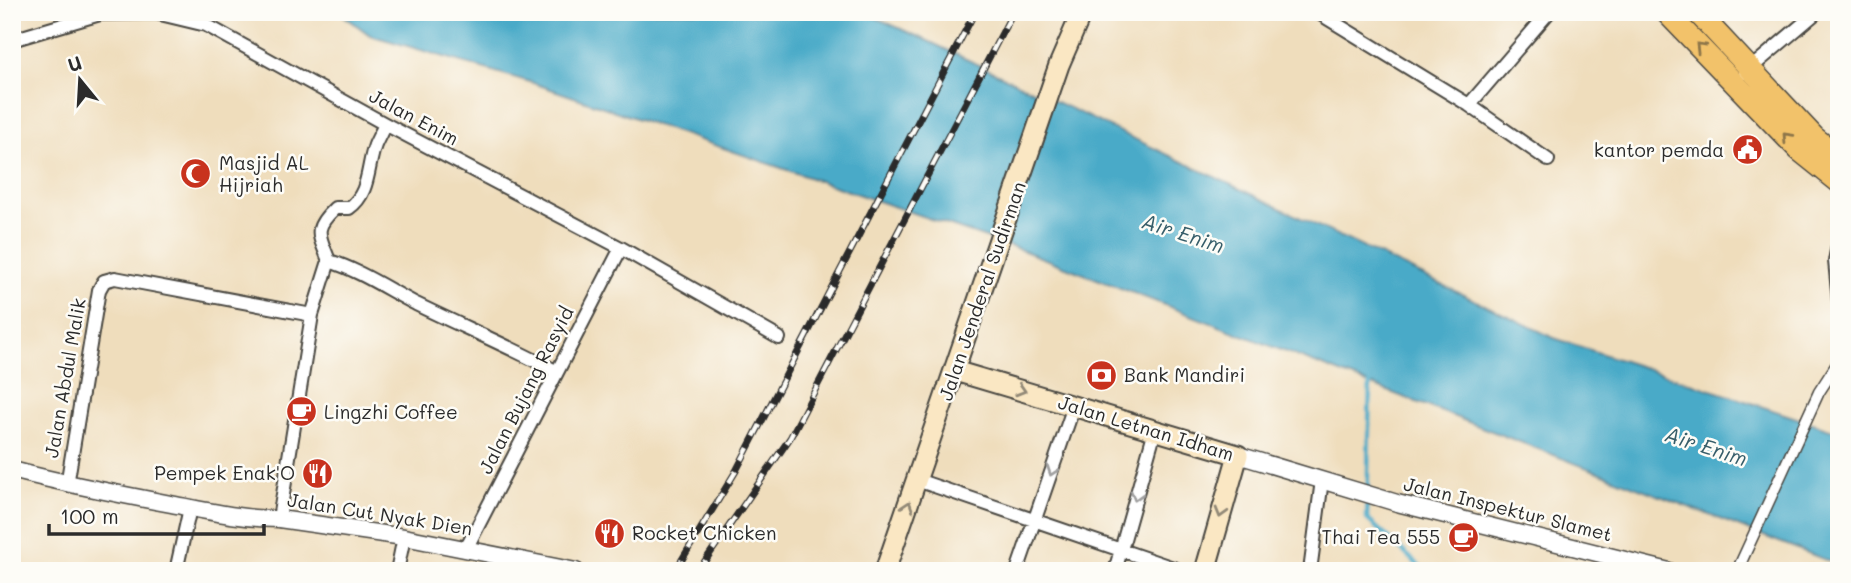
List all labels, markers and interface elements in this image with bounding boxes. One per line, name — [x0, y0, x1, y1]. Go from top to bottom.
one-way arrow — [1696, 42, 1709, 55]
north arrow — [46, 46, 116, 116]
text: U — [64, 49, 85, 77]
street label: Jalan Enim — [365, 83, 463, 151]
one-way arrow — [1783, 132, 1796, 145]
public building icon: kantor pemda — [1730, 133, 1764, 167]
place label: kantor pemda — [1594, 137, 1724, 162]
place label: Masjid AL Hijriah — [219, 150, 309, 197]
mosque icon: Masjid AL Hijriah — [179, 157, 213, 191]
street label: Jalan Jenderal Sudirman — [932, 178, 1031, 404]
water label: Air Enim — [1139, 207, 1228, 259]
street label: Jalan Abdul Malik — [38, 296, 91, 460]
street label: Jalan Bujang Rasyid — [473, 302, 579, 478]
bank icon: Bank Mandiri — [1084, 358, 1118, 392]
place label: Bank Mandiri — [1124, 362, 1245, 387]
one-way arrow — [1014, 382, 1026, 397]
street label: Jalan Letnan Idham — [1055, 389, 1237, 466]
cafe icon: Lingzhi Coffee — [284, 395, 318, 429]
place label: Lingzhi Coffee — [324, 399, 458, 424]
water label: Air Enim — [1662, 420, 1751, 472]
restaurant icon: Pempek Enak'O — [301, 456, 335, 490]
place label: Pempek Enak'O — [154, 460, 295, 485]
one-way arrow — [1046, 464, 1060, 477]
street label: Jalan Inspektur Slamet — [1401, 470, 1615, 547]
street label: Jalan Cut Nyak Dien — [286, 487, 474, 540]
one-way arrow — [1130, 490, 1145, 502]
scale bar — [49, 492, 264, 536]
one-way arrow — [900, 501, 914, 513]
text: 100 m — [60, 502, 119, 529]
one-way arrow — [1215, 507, 1230, 519]
restaurant icon: Rocket Chicken — [592, 516, 626, 550]
place label: Rocket Chicken — [632, 520, 777, 545]
cafe icon: Thai Tea 555 — [1446, 520, 1480, 554]
place label: Thai Tea 555 — [1321, 524, 1440, 549]

